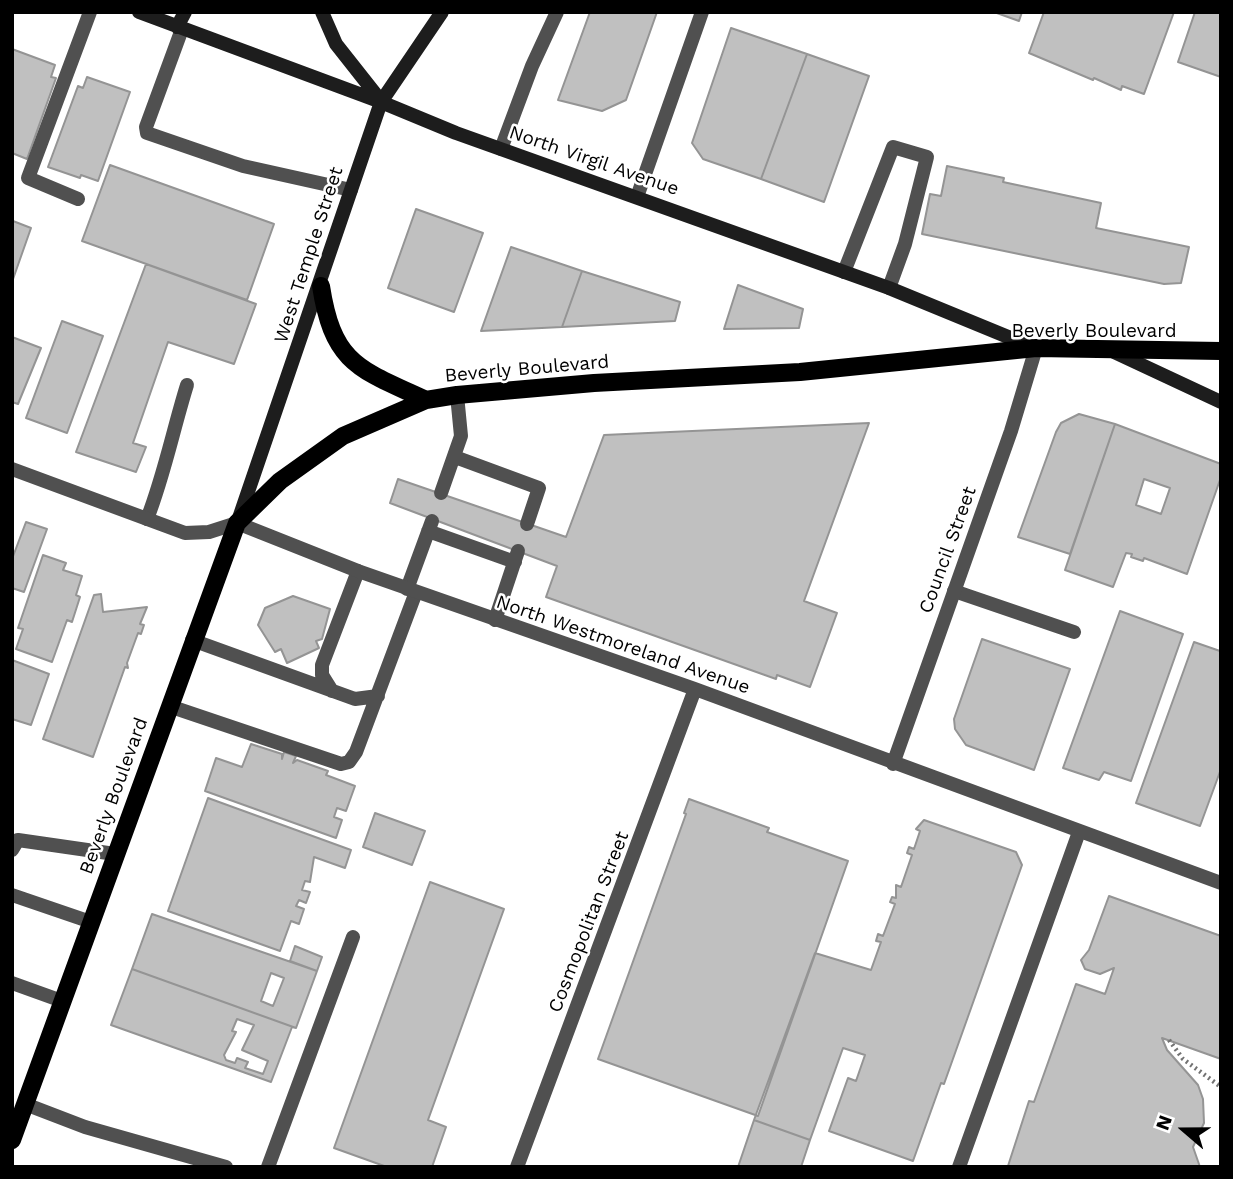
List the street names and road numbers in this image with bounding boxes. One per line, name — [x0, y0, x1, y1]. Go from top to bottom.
street label: North Virgil Avenue — [506, 121, 682, 201]
street label: West Temple Street — [270, 164, 348, 346]
street label: Beverly Boulevard — [1011, 320, 1177, 342]
street label: Beverly Boulevard — [444, 350, 610, 388]
street label: Council Street — [915, 484, 981, 616]
street label: North Westmoreland Avenue — [493, 591, 753, 699]
street label: Beverly Boulevard — [75, 715, 153, 877]
street label: Cosmopolitan Street — [544, 828, 634, 1016]

